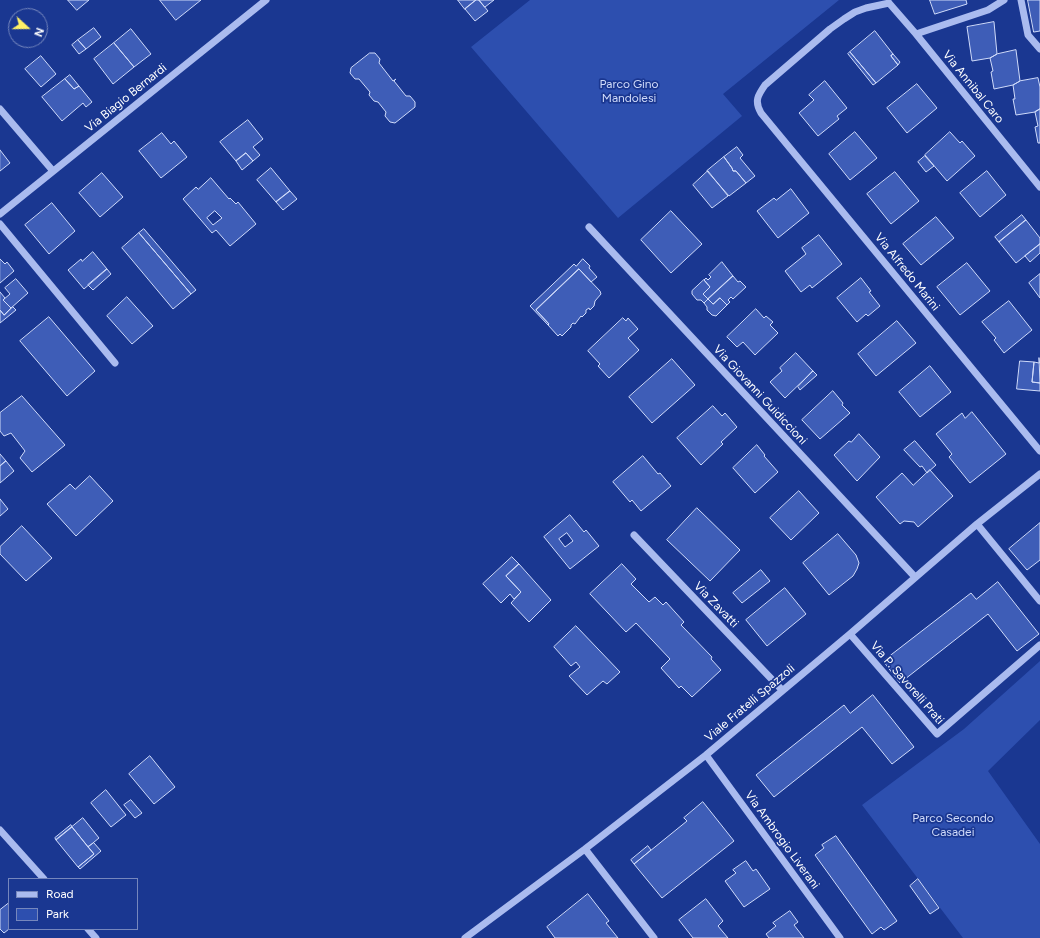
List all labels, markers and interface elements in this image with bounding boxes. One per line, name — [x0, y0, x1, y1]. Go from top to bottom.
north arrow — [8, 8, 48, 48]
text: N — [31, 26, 46, 38]
street label: Via Annibal Caro — [939, 48, 1007, 126]
street label: Via Biagio Bernardi — [82, 61, 170, 135]
park label: Parco Gino Mandolesi — [600, 77, 658, 105]
street label: Via Alfredo Marini — [871, 230, 943, 314]
street label: Via Giovanni Guidiccioni — [710, 342, 810, 448]
street label: Via Zavatti — [691, 579, 741, 631]
street label: Via P. Savorelli Prati — [867, 639, 947, 727]
street label: Viale Fratelli Spazzoli — [702, 661, 798, 745]
street label: Via Ambrogio Liverani — [742, 788, 822, 892]
park label: Parco Secondo Casadei — [912, 811, 994, 839]
legend — [8, 878, 138, 930]
text: Road — [46, 887, 74, 901]
text: Park — [46, 907, 69, 921]

